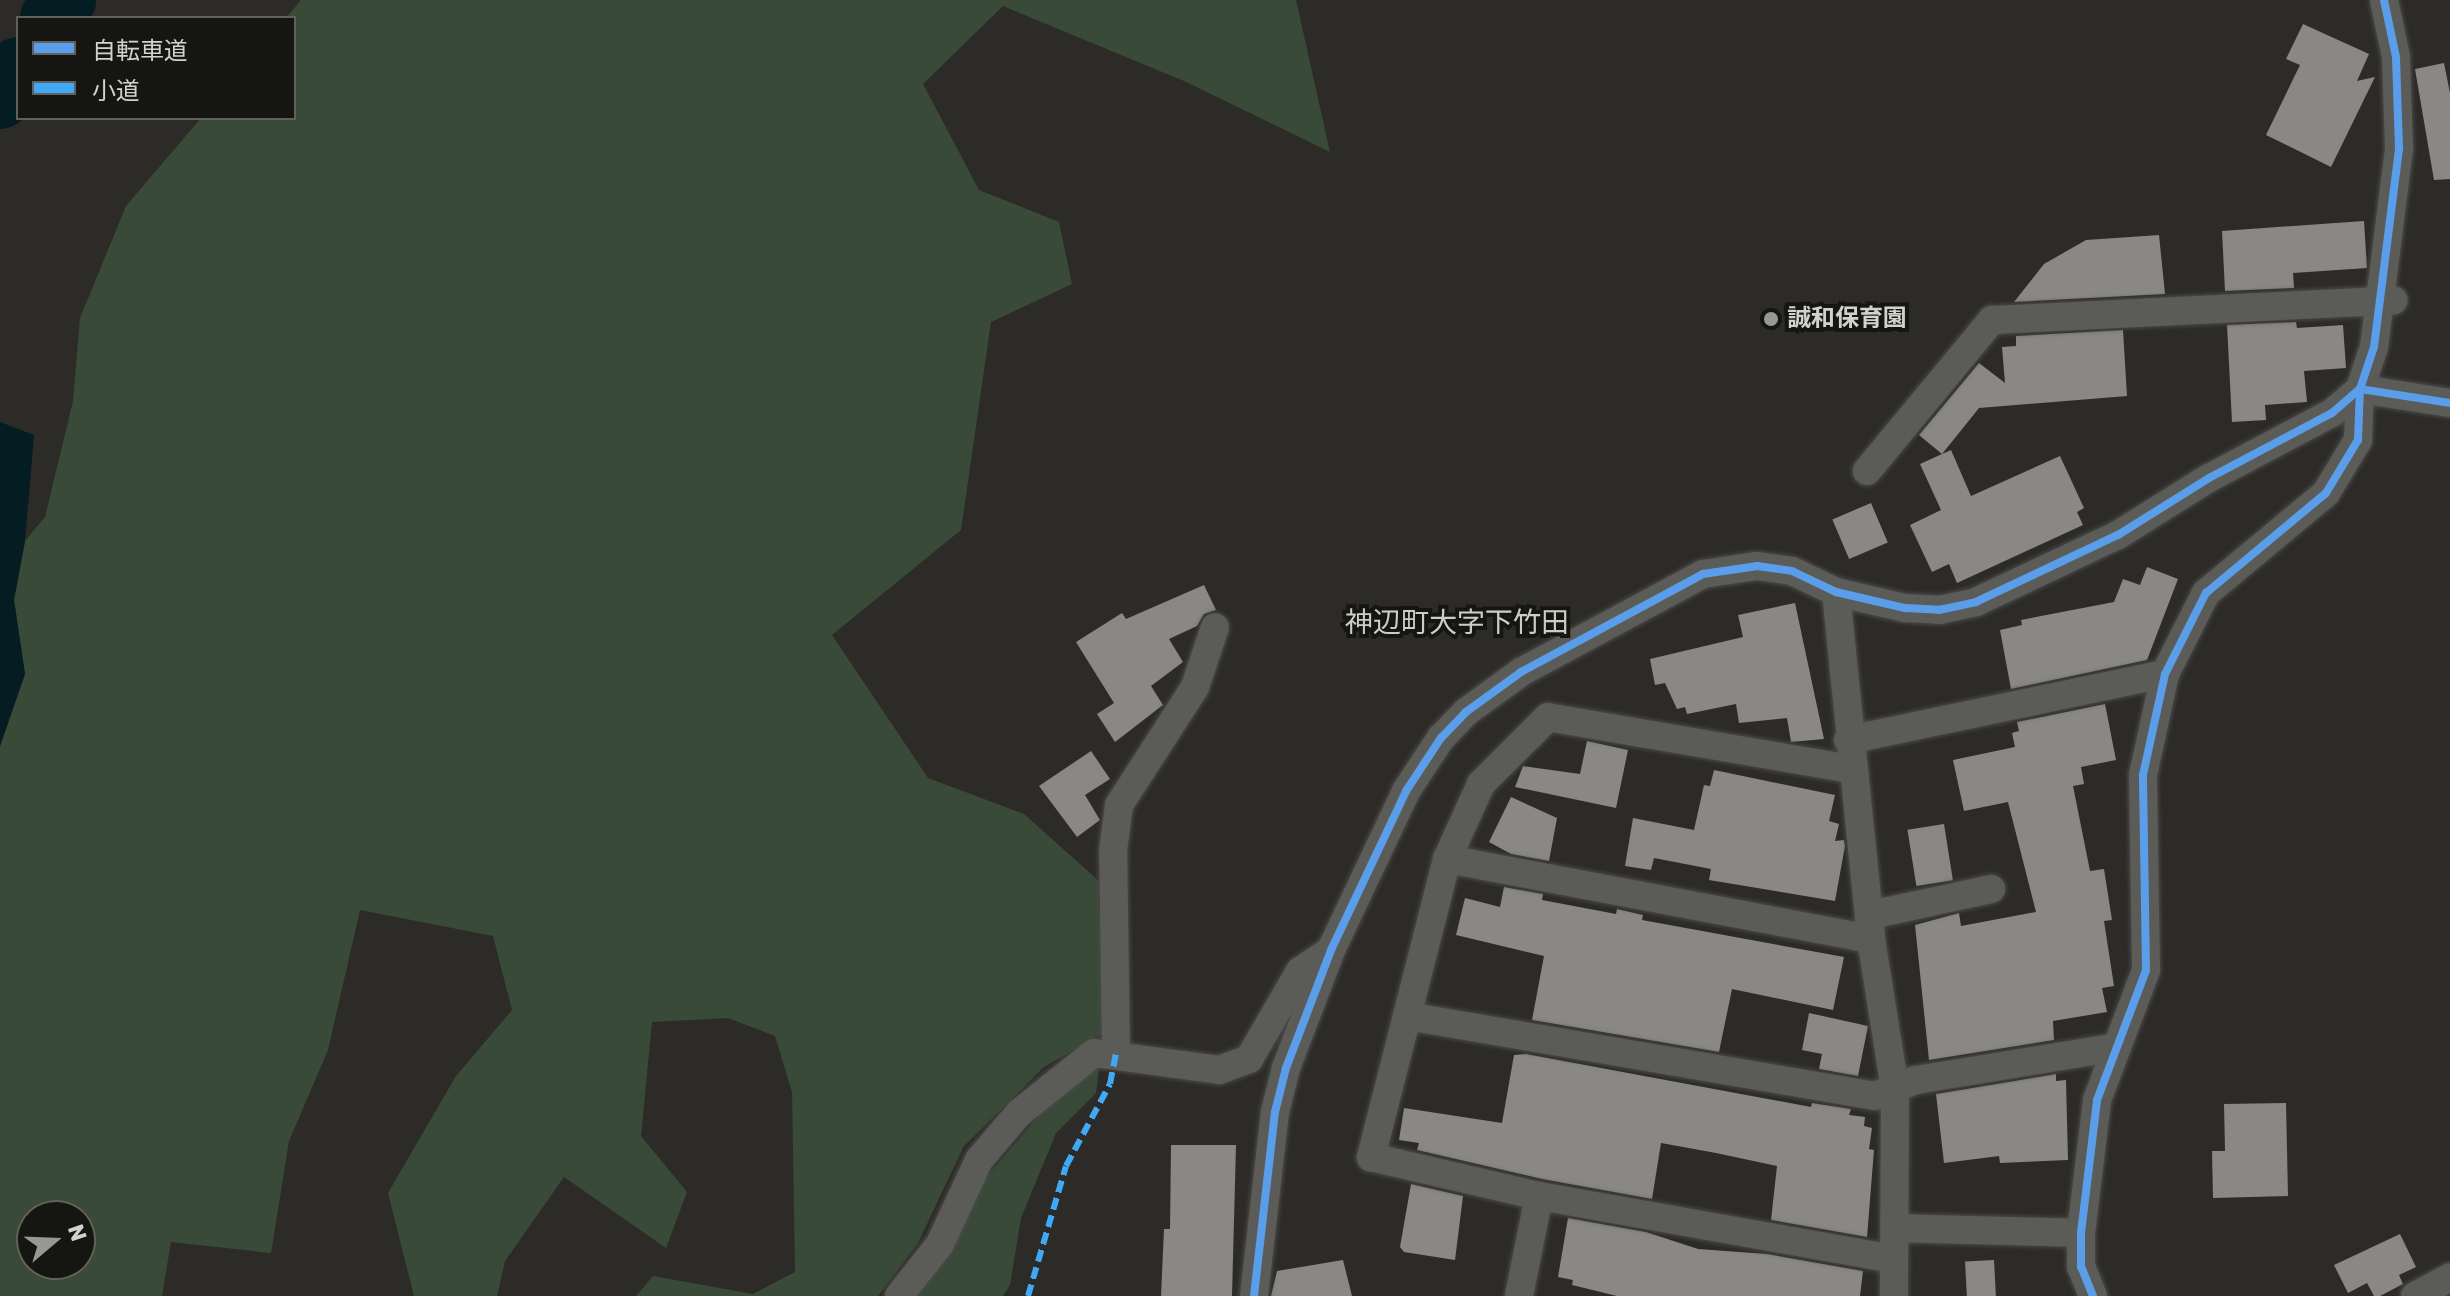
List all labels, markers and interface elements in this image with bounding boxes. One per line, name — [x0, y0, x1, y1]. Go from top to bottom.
legend — [16, 16, 296, 120]
text: 自転車道 — [92, 37, 188, 65]
text: 小道 — [92, 77, 140, 105]
place label: 誠和保育園 — [1787, 305, 1907, 333]
marker: 誠和保育園 — [1762, 310, 1780, 328]
district label: 神辺町大字下竹田 — [1345, 606, 1569, 640]
north arrow — [16, 1200, 96, 1280]
text: N — [62, 1221, 93, 1245]

